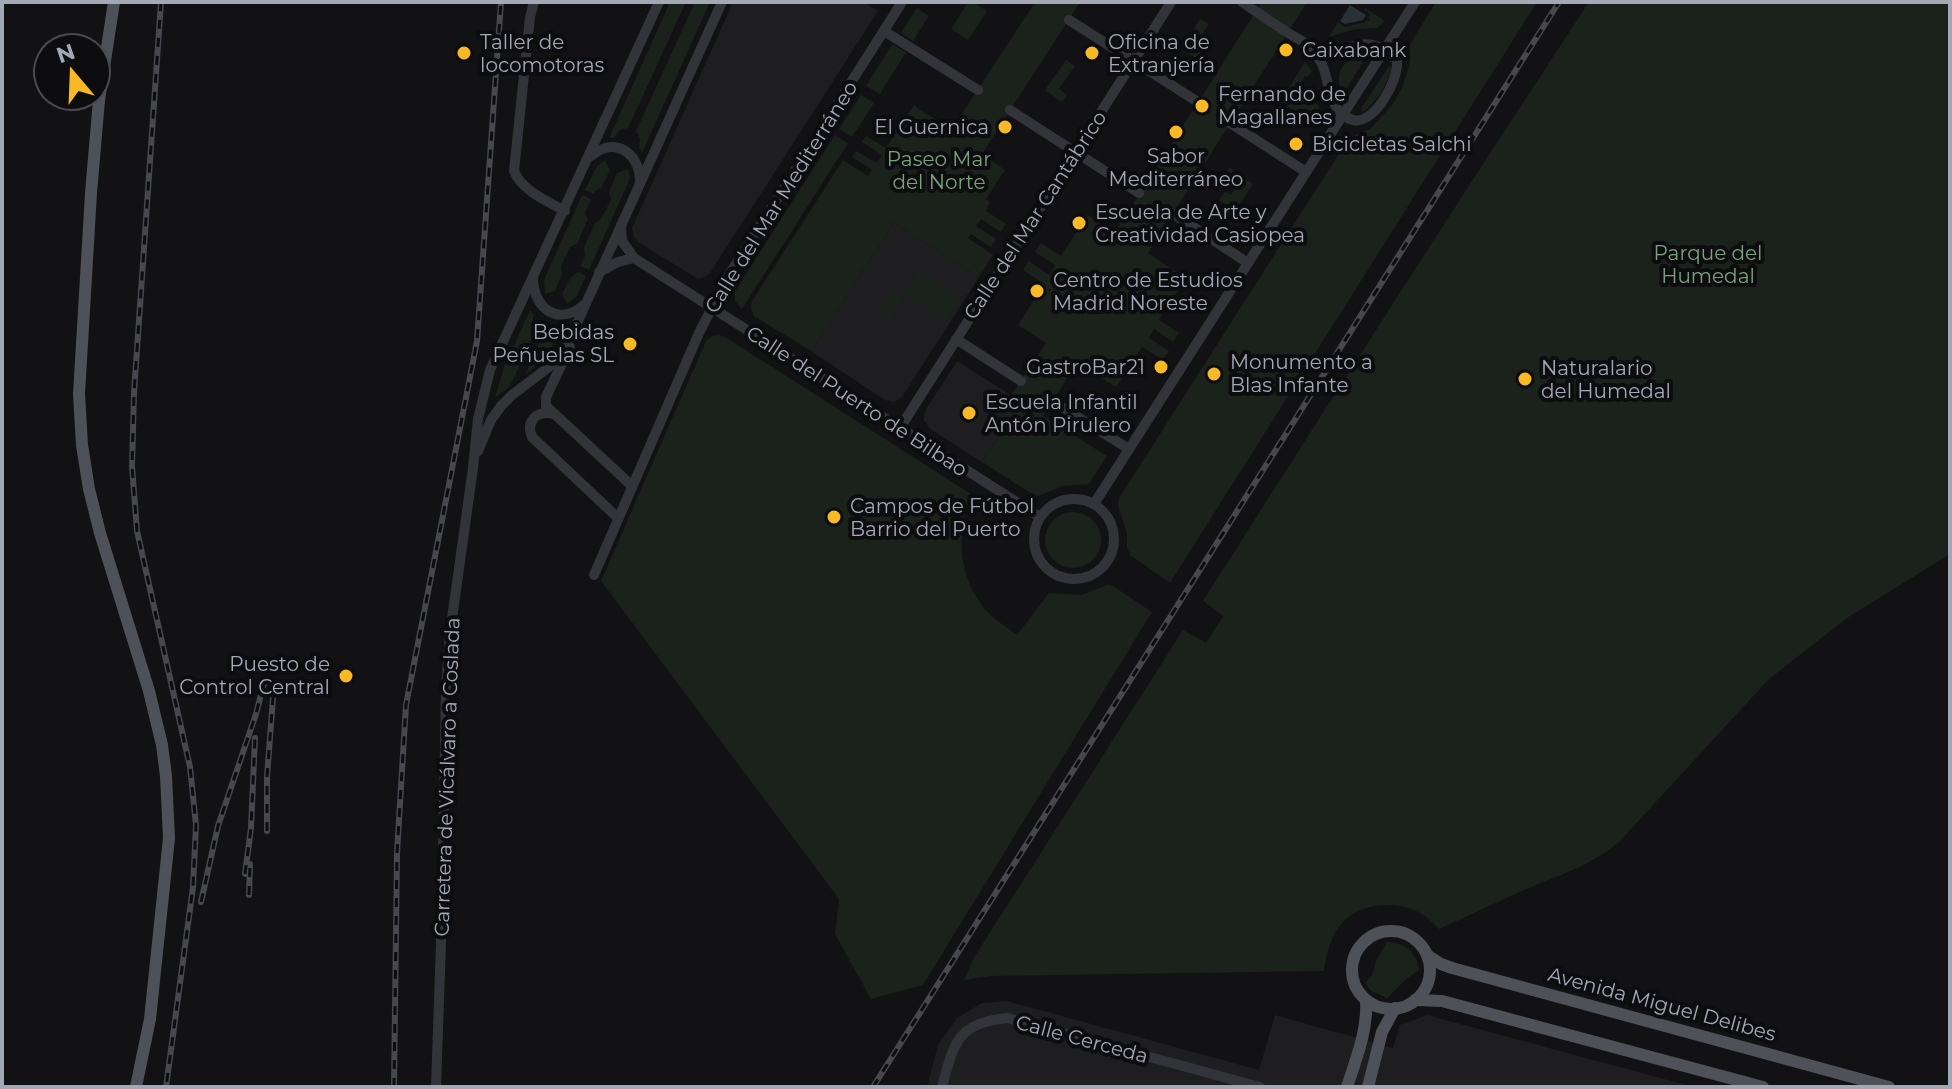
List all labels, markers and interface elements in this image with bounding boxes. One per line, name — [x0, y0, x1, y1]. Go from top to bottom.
place label: Taller de locomotoras — [480, 30, 605, 77]
place label: Oficina de Extranjería — [1108, 30, 1215, 77]
north arrow — [32, 32, 112, 112]
text: N — [53, 38, 78, 69]
place label: Caixabank — [1302, 38, 1406, 62]
marker: Caixabank — [1277, 41, 1295, 59]
marker: Taller de locomotoras — [455, 44, 473, 62]
marker: Oficina de Extranjería — [1083, 44, 1101, 62]
street label: Calle del Mar Mediterráneo — [700, 77, 862, 317]
place label: Fernando de Magallanes — [1218, 82, 1346, 129]
marker: Fernando de Magallanes — [1193, 97, 1211, 115]
street label: Calle del Mar Cantábrico — [959, 106, 1111, 324]
place label: El Guernica — [874, 115, 989, 139]
marker: El Guernica — [996, 118, 1014, 136]
marker: Sabor Mediterráneo — [1167, 123, 1185, 141]
place label: Bicicletas Salchi — [1312, 132, 1472, 156]
marker: Bicicletas Salchi — [1287, 135, 1305, 153]
place label: Sabor Mediterráneo — [1109, 144, 1243, 191]
park label: Paseo Mar del Norte — [887, 147, 991, 194]
place label: Escuela de Arte y Creatividad Casiopea — [1095, 200, 1305, 247]
marker: Escuela de Arte y Creatividad Casiopea — [1070, 214, 1088, 232]
park label: Parque del Humedal — [1654, 241, 1762, 288]
place label: Centro de Estudios Madrid Noreste — [1053, 268, 1243, 315]
marker: Centro de Estudios Madrid Noreste — [1028, 282, 1046, 300]
place label: Bebidas Peñuelas SL — [493, 320, 614, 367]
street label: Calle del Puerto de Bilbao — [742, 321, 972, 481]
marker: Bebidas Peñuelas SL — [621, 335, 639, 353]
place label: Monumento a Blas Infante — [1230, 350, 1373, 397]
place label: GastroBar21 — [1026, 355, 1145, 379]
place label: Naturalario del Humedal — [1541, 356, 1671, 403]
marker: GastroBar21 — [1152, 358, 1170, 376]
marker: Monumento a Blas Infante — [1205, 365, 1223, 383]
marker: Naturalario del Humedal — [1516, 370, 1534, 388]
place label: Escuela Infantil Antón Pirulero — [985, 390, 1138, 437]
marker: Escuela Infantil Antón Pirulero — [960, 404, 978, 422]
place label: Campos de Fútbol Barrio del Puerto — [850, 494, 1034, 541]
marker: Campos de Fútbol Barrio del Puerto — [825, 508, 843, 526]
street label: Carretera de Vicálvaro a Coslada — [429, 617, 465, 937]
place label: Puesto de Control Central — [179, 652, 330, 699]
marker: Puesto de Control Central — [337, 667, 355, 685]
street label: Avenida Miguel Delibes — [1545, 962, 1779, 1046]
street label: Calle Cerceda — [1013, 1010, 1151, 1068]

